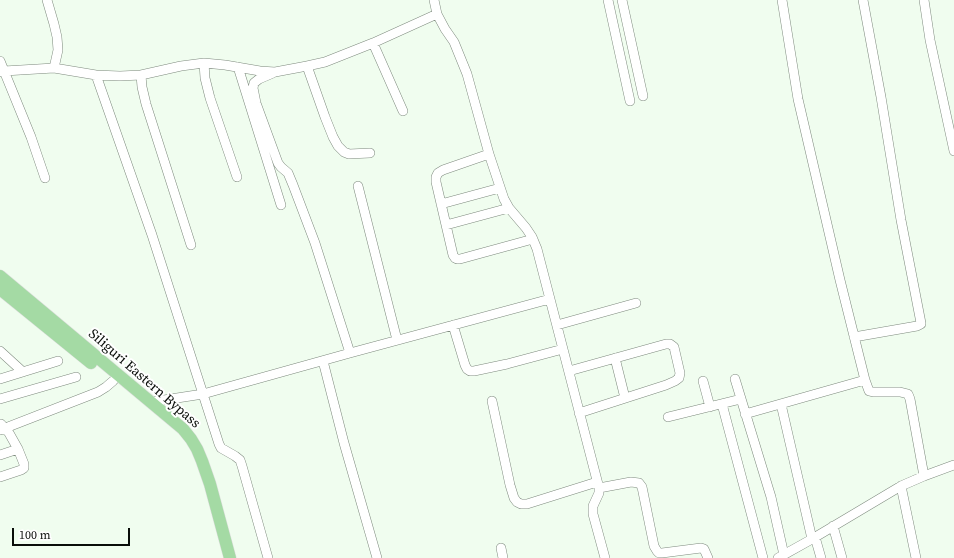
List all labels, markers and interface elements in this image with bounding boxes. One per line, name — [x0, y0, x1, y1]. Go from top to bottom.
street label: Siliguri Eastern Bypass — [85, 326, 203, 432]
scale bar — [14, 520, 132, 546]
text: 100 m — [19, 527, 51, 543]

